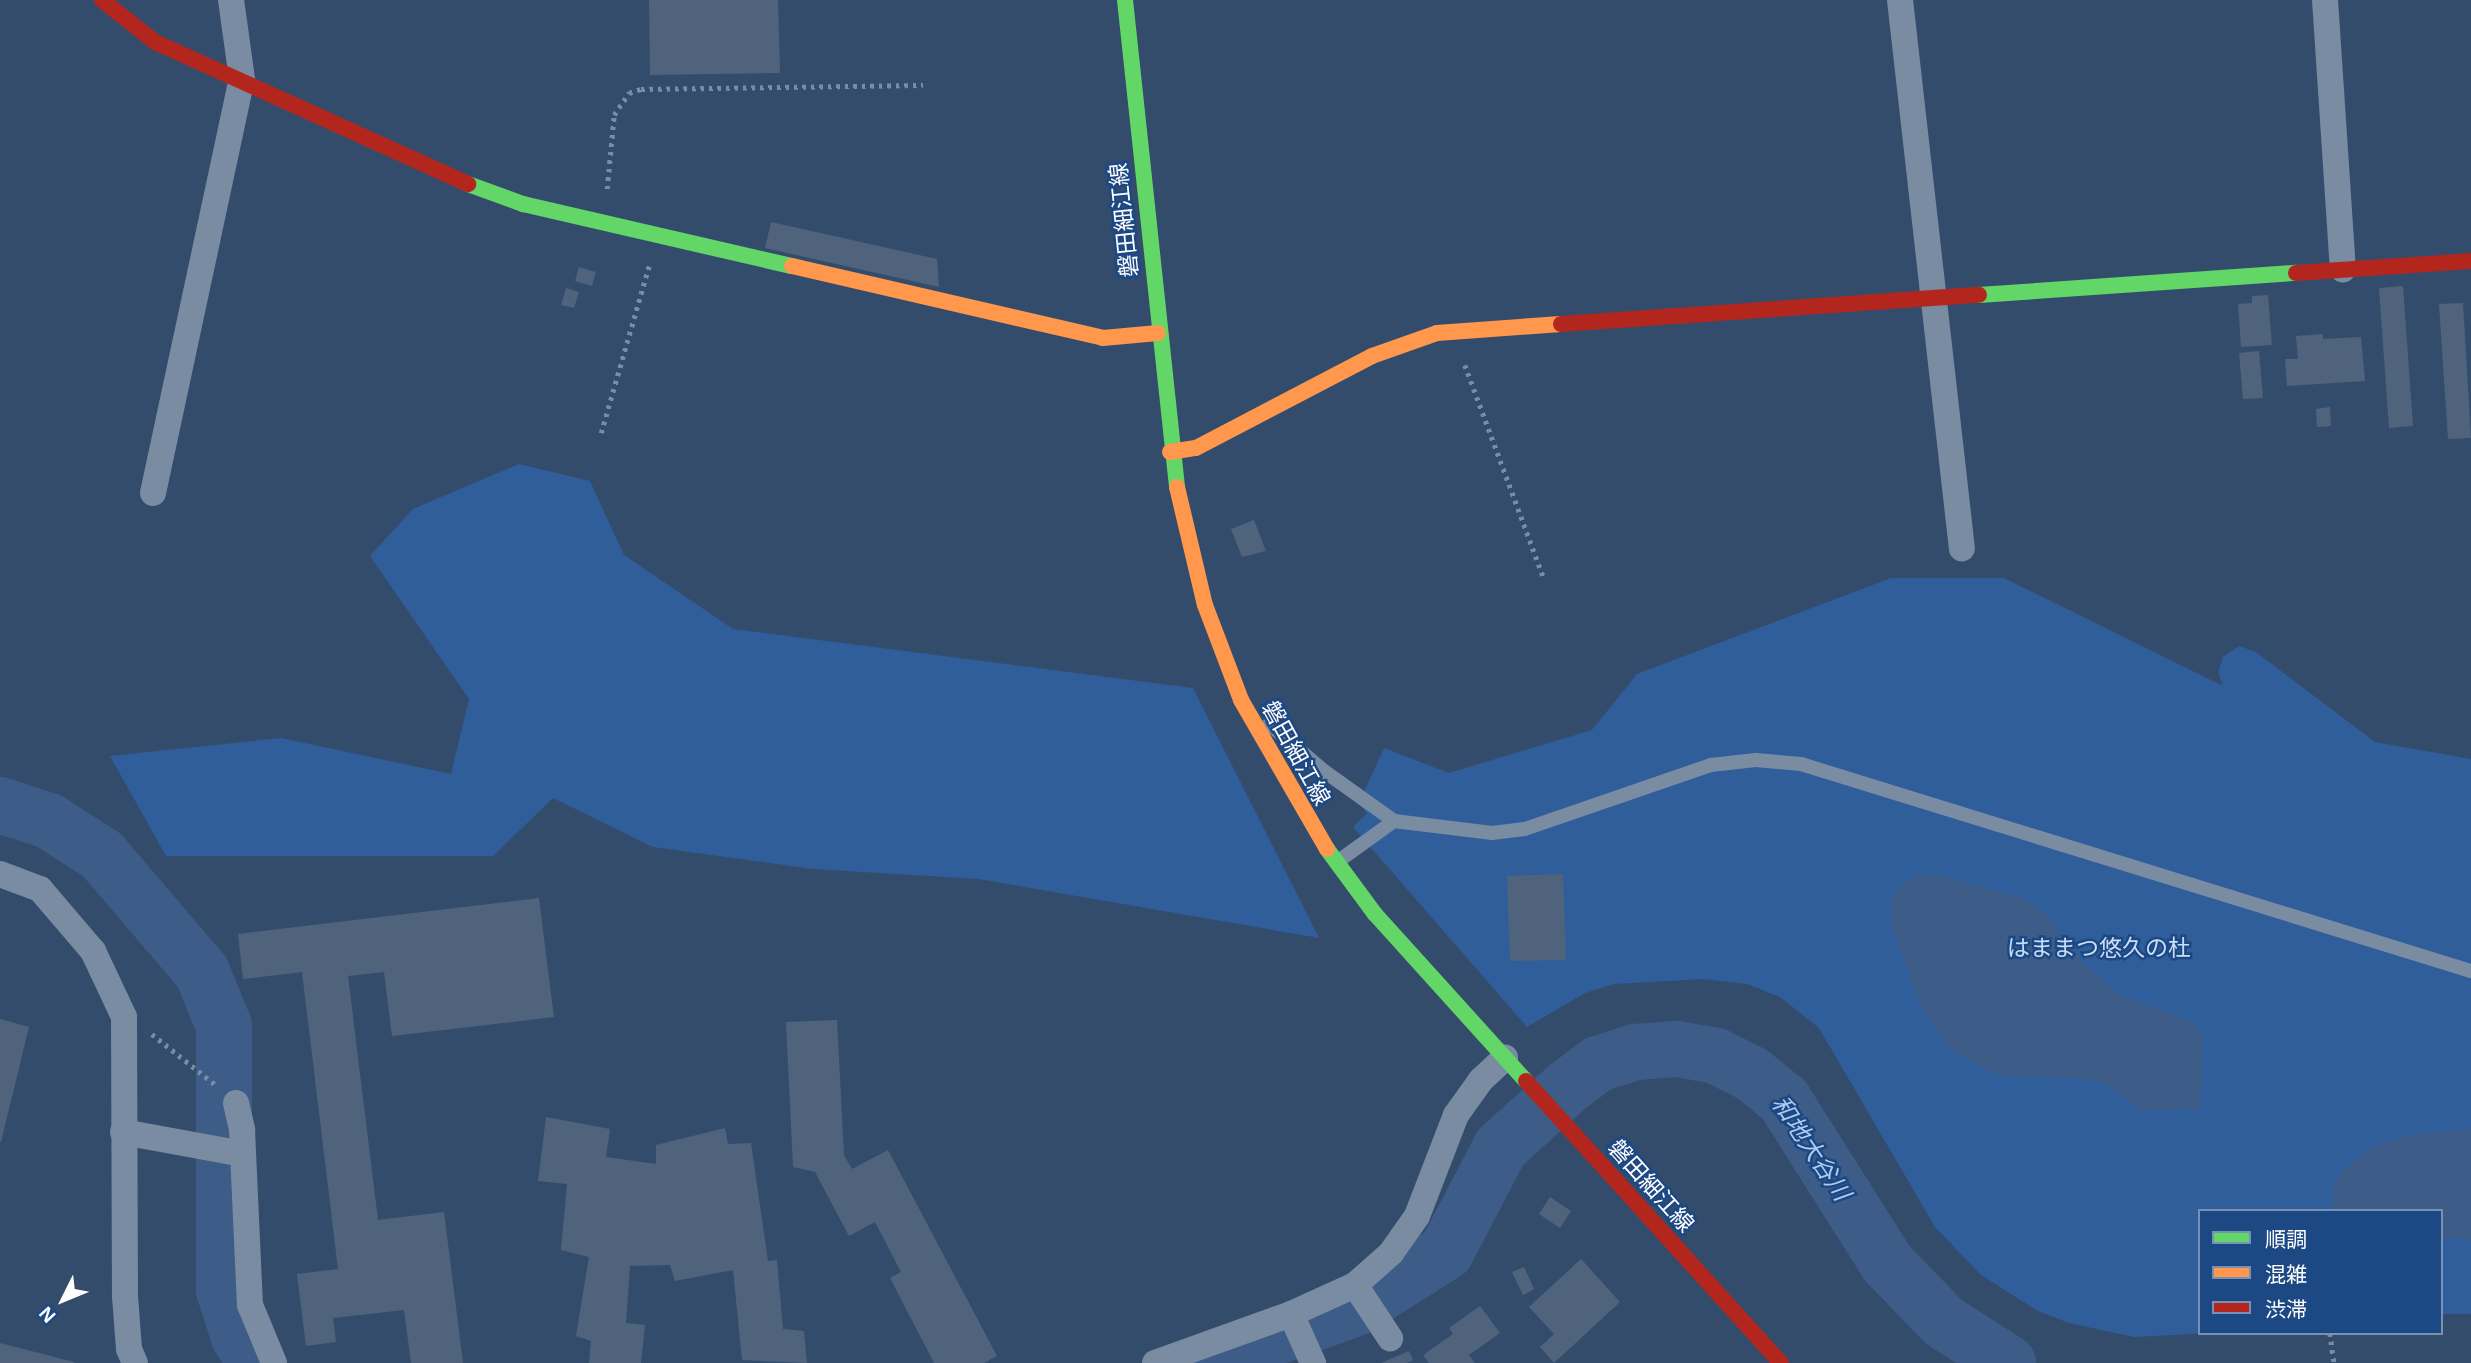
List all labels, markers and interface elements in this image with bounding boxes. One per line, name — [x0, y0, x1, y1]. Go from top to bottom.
street label: 磐田細江線 — [1104, 161, 1144, 279]
street label: 磐田細江線 — [1256, 696, 1336, 810]
park label: はままつ悠久の杜 — [2007, 934, 2191, 962]
water label: 和地大谷川 — [1766, 1090, 1856, 1206]
street label: 磐田細江線 — [1602, 1134, 1700, 1238]
legend — [2198, 1209, 2443, 1335]
text: 順調 — [2265, 1228, 2307, 1251]
text: 混雑 — [2265, 1263, 2307, 1286]
north arrow — [28, 1265, 98, 1335]
text: 渋滞 — [2265, 1298, 2307, 1321]
text: N — [35, 1302, 60, 1327]

